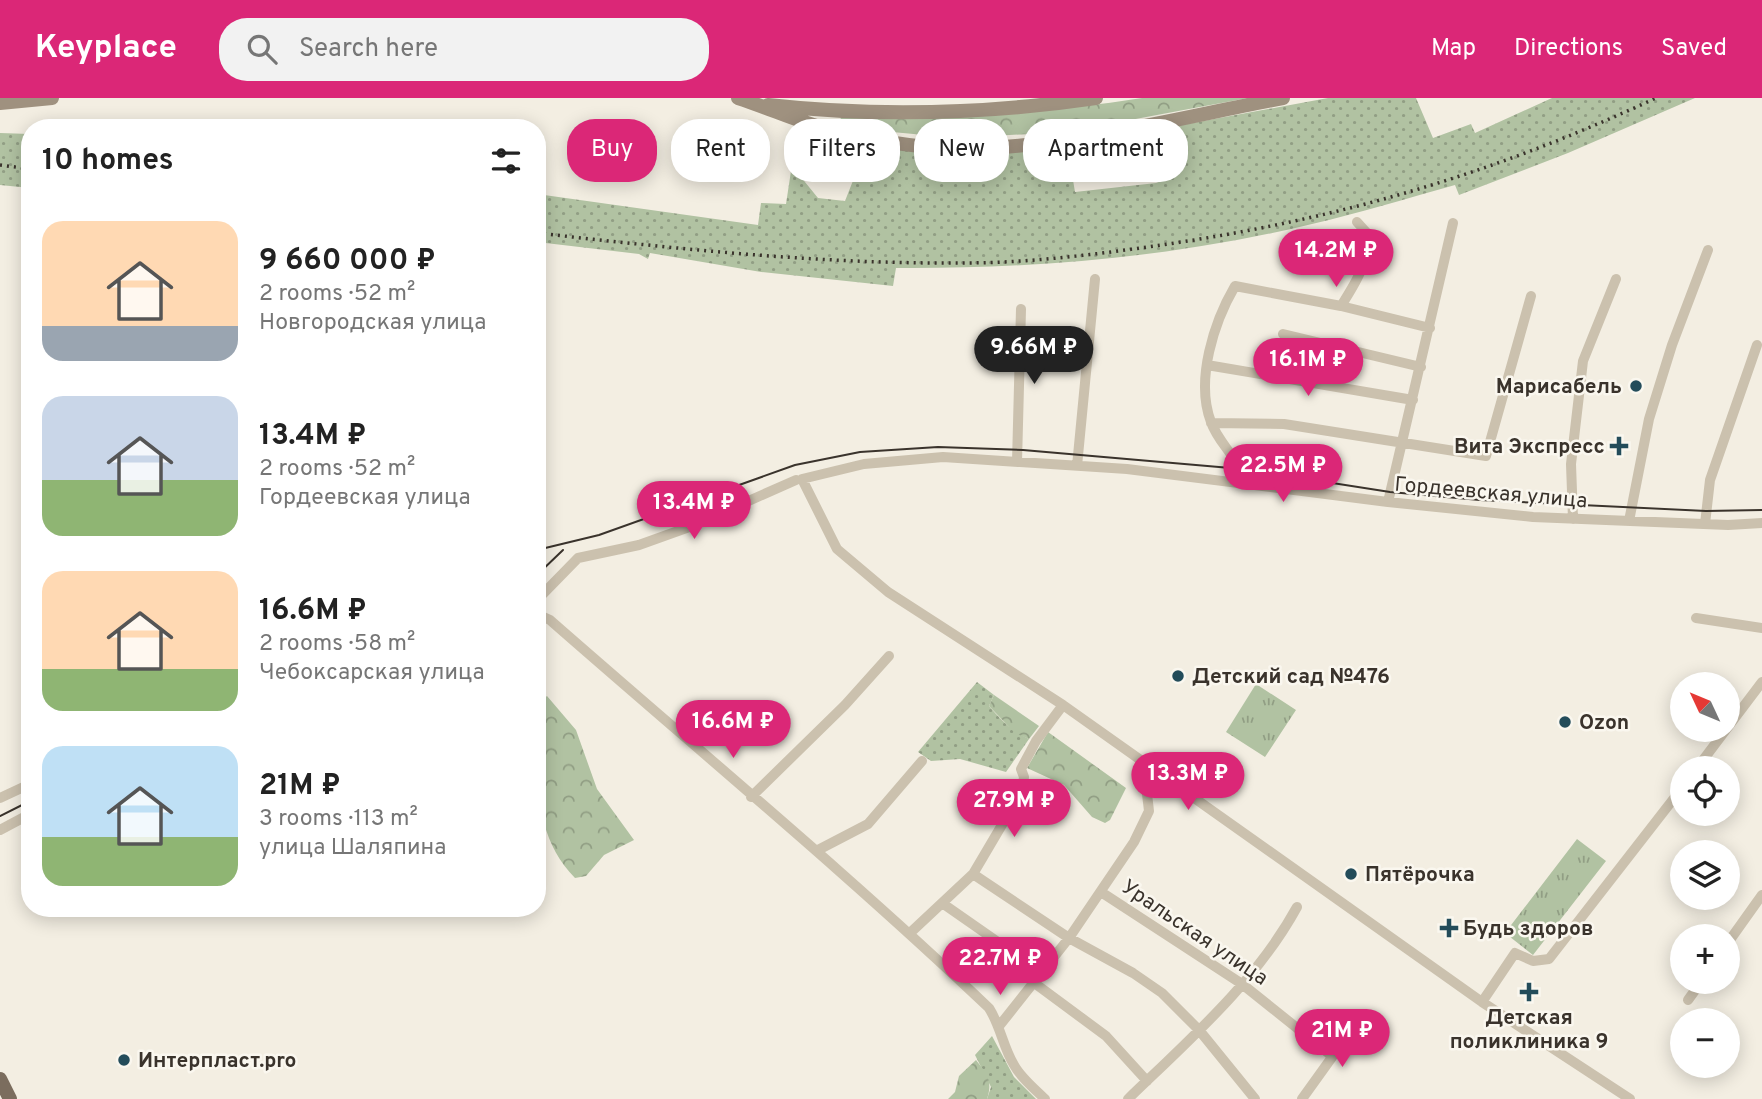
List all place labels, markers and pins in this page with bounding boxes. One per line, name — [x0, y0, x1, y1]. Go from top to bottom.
pin: 14.2M ₽ — [1271, 230, 1401, 289]
pin: 9.66M ₽ — [969, 327, 1099, 386]
pin: 16.1M ₽ — [1243, 338, 1373, 398]
place label: Марисабель — [1496, 374, 1622, 401]
marker: Марисабель — [1628, 378, 1644, 394]
place label: Вита Экспресс — [1454, 434, 1605, 461]
marker: Вита Экспресс — [1611, 438, 1627, 454]
pin: 22.5M ₽ — [1218, 444, 1348, 504]
pin: 13.4M ₽ — [629, 482, 759, 541]
place label: Детский сад №476 — [1192, 664, 1390, 691]
marker: Детский сад №476 — [1170, 668, 1186, 684]
pin: 16.6M ₽ — [668, 700, 798, 760]
place label: Ozon — [1579, 710, 1629, 737]
marker: Ozon — [1557, 714, 1573, 730]
pin: 13.3M ₽ — [1123, 752, 1253, 812]
pin: 27.9M ₽ — [949, 780, 1079, 839]
place label: Пятёрочка — [1365, 862, 1475, 889]
marker: Пятёрочка — [1343, 866, 1359, 882]
place label: Будь здоров — [1463, 916, 1593, 943]
marker: Будь здоров — [1441, 920, 1457, 936]
pin: 22.7M ₽ — [935, 937, 1065, 997]
marker: Детская поликлиника 9 — [1519, 982, 1539, 1002]
place label: Детская поликлиника 9 — [1450, 1005, 1608, 1056]
pin: 21M ₽ — [1293, 1010, 1391, 1069]
place label: Интерпласт.pro — [138, 1048, 296, 1075]
marker: Интерпласт.pro — [116, 1052, 132, 1068]

